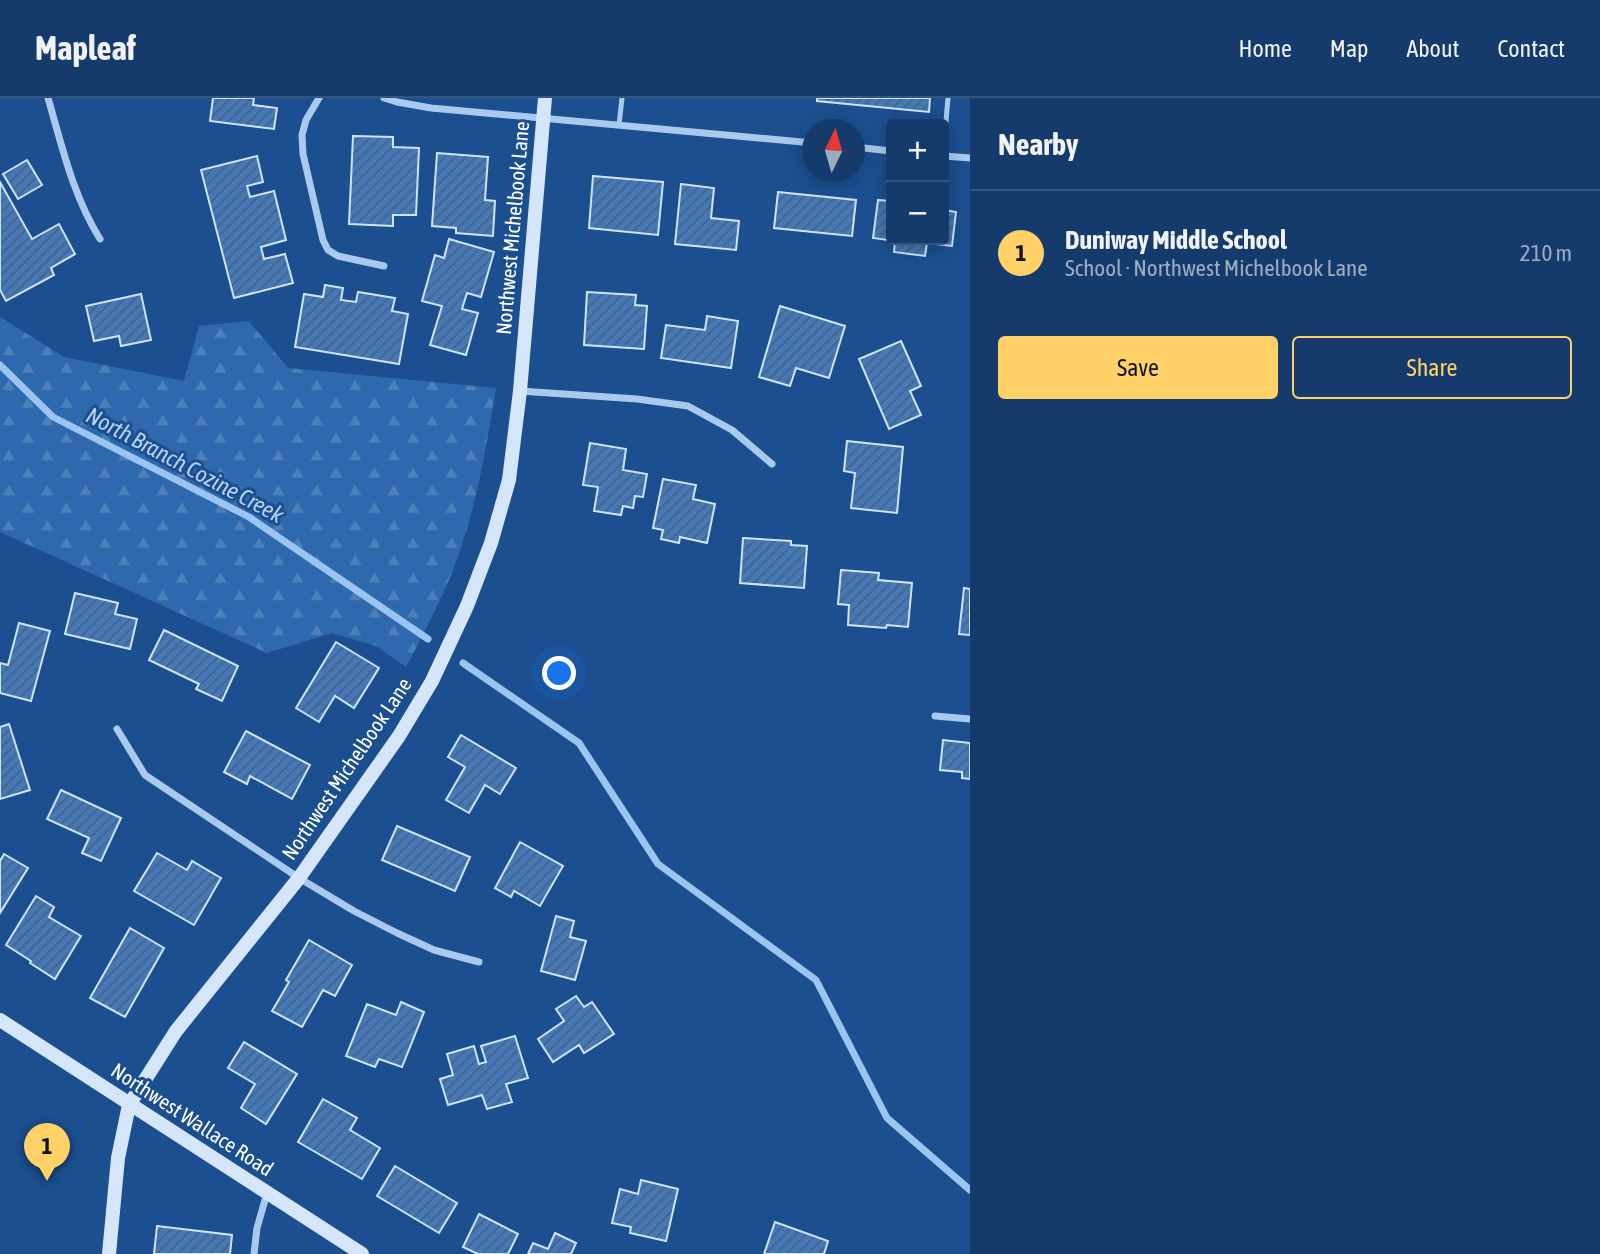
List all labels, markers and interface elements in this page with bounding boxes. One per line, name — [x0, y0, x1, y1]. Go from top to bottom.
text: Mapleaf — [35, 29, 136, 67]
text: Home — [1238, 35, 1292, 62]
text: Map — [1330, 35, 1368, 62]
text: About — [1406, 35, 1459, 62]
text: Contact — [1497, 35, 1565, 62]
north arrow — [802, 119, 865, 182]
map controls — [886, 119, 949, 245]
button: + — [886, 119, 949, 182]
street label: Northwest Michelbook Lane — [491, 120, 533, 336]
text: Nearby — [998, 127, 1078, 161]
button: − — [886, 182, 949, 245]
text: Duniway Middle School — [1065, 225, 1287, 255]
text: 1 — [1016, 240, 1026, 266]
text: 210 m — [1520, 240, 1572, 266]
text: School · Northwest Michelbook Lane — [1065, 255, 1368, 281]
button: Save — [998, 336, 1278, 399]
button: Share — [1292, 336, 1572, 399]
water label: North Branch Cozine Creek — [82, 402, 289, 528]
your location — [542, 656, 576, 690]
street label: Northwest Michelbook Lane — [276, 673, 416, 864]
street label: Northwest Wallace Road — [107, 1058, 278, 1180]
pin: 1 — [24, 1123, 70, 1181]

